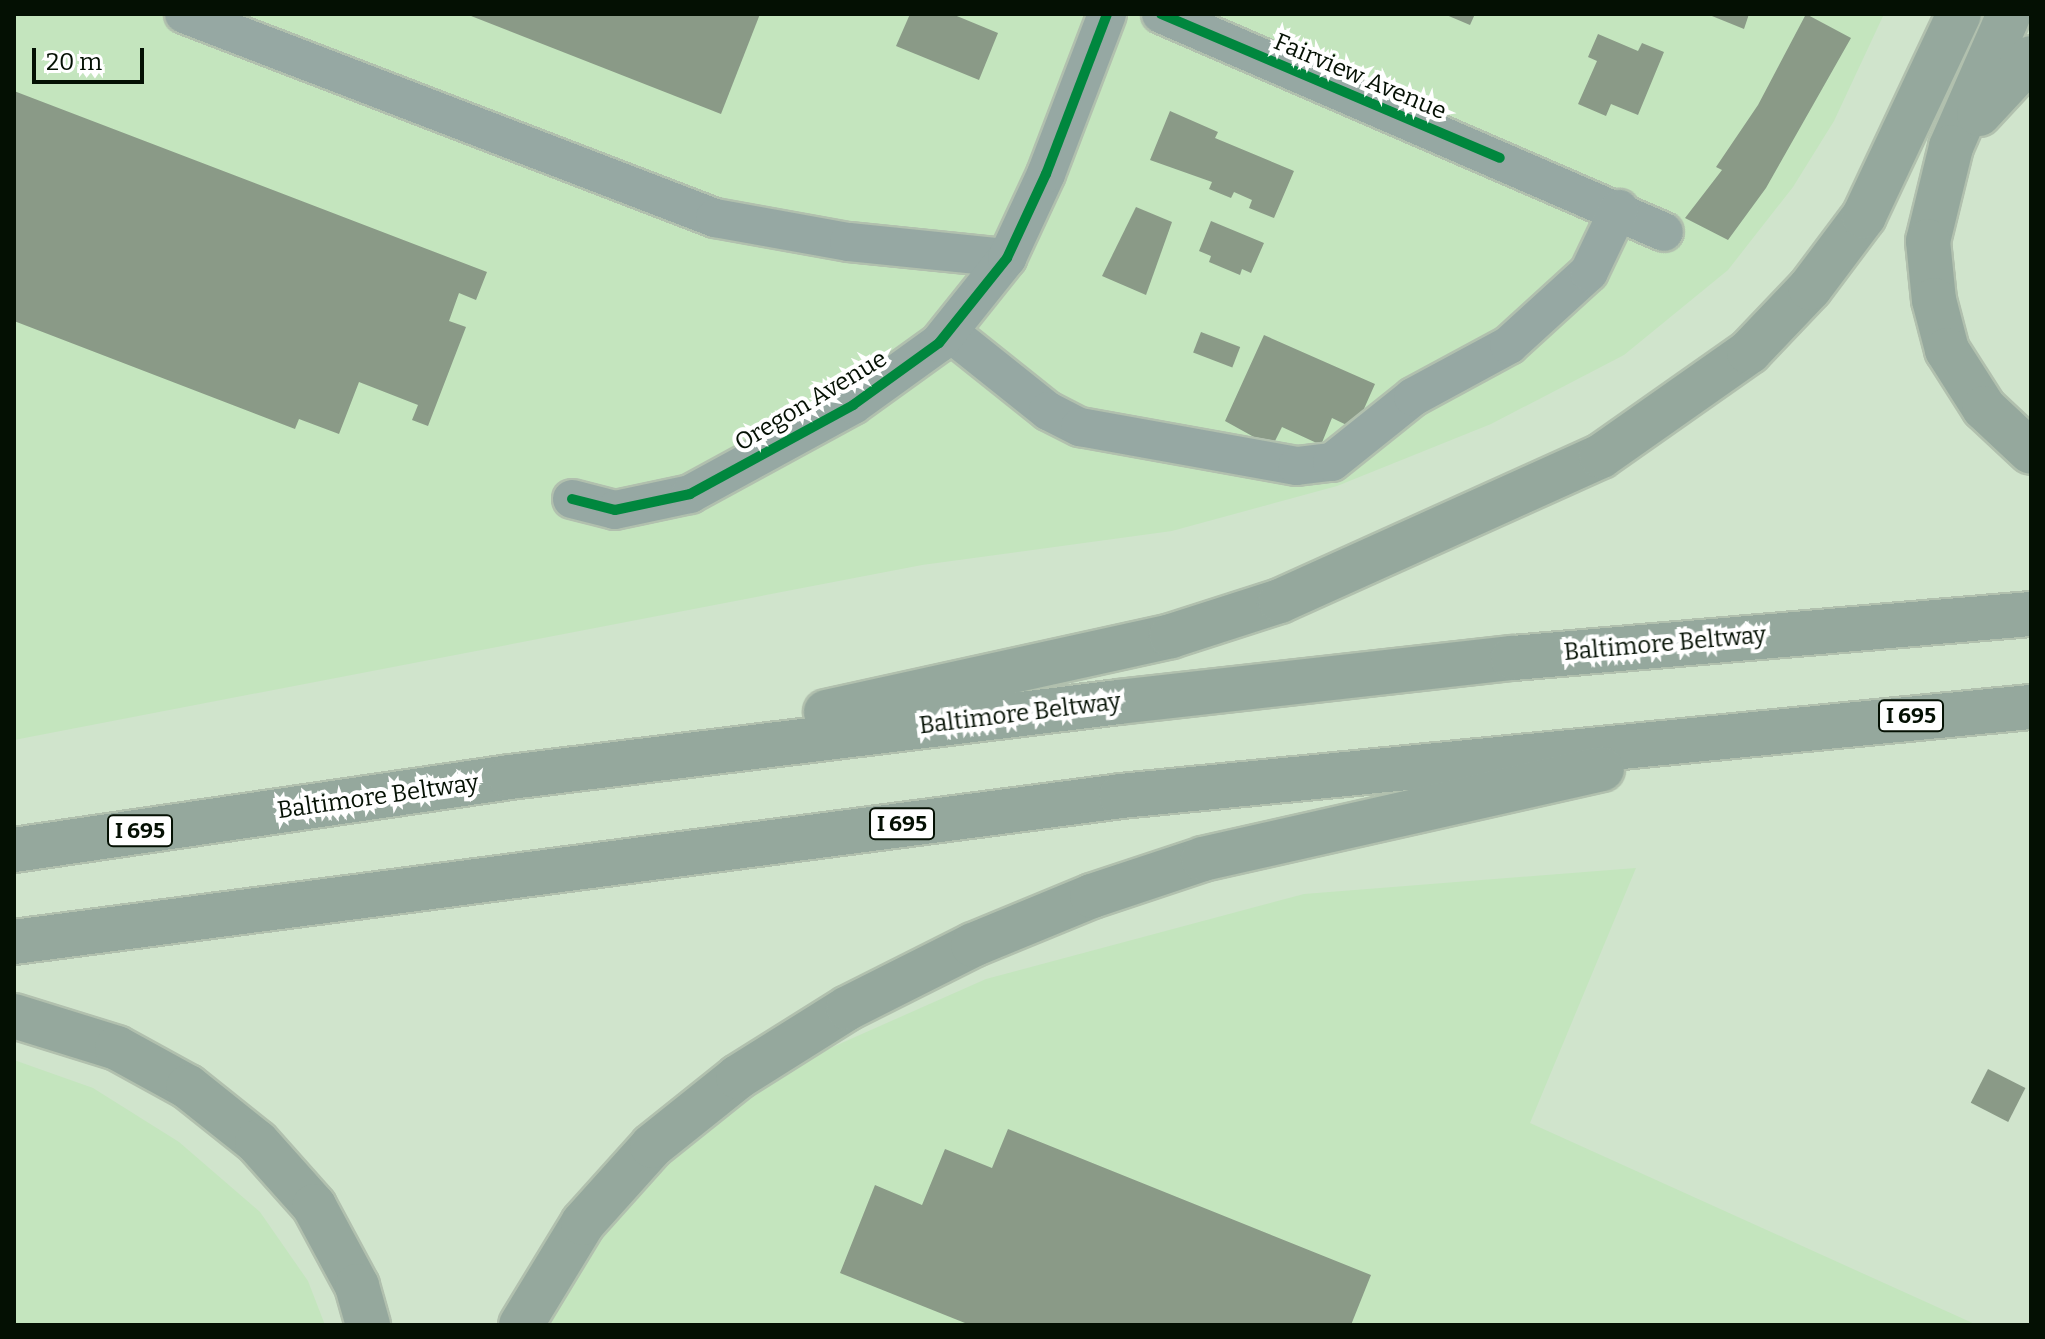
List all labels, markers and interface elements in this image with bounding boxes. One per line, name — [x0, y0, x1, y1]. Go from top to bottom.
street label: Fairview Avenue — [1269, 28, 1451, 126]
scale bar — [36, 32, 148, 82]
text: 20 m — [46, 48, 102, 76]
street label: Oregon Avenue — [730, 344, 892, 458]
street label: Baltimore Beltway — [1563, 621, 1767, 667]
street label: Baltimore Beltway — [918, 687, 1122, 741]
road number: I 695 — [1877, 698, 1945, 734]
street label: Baltimore Beltway — [275, 769, 481, 825]
road number: I 695 — [868, 806, 936, 842]
road number: I 695 — [106, 813, 174, 849]

